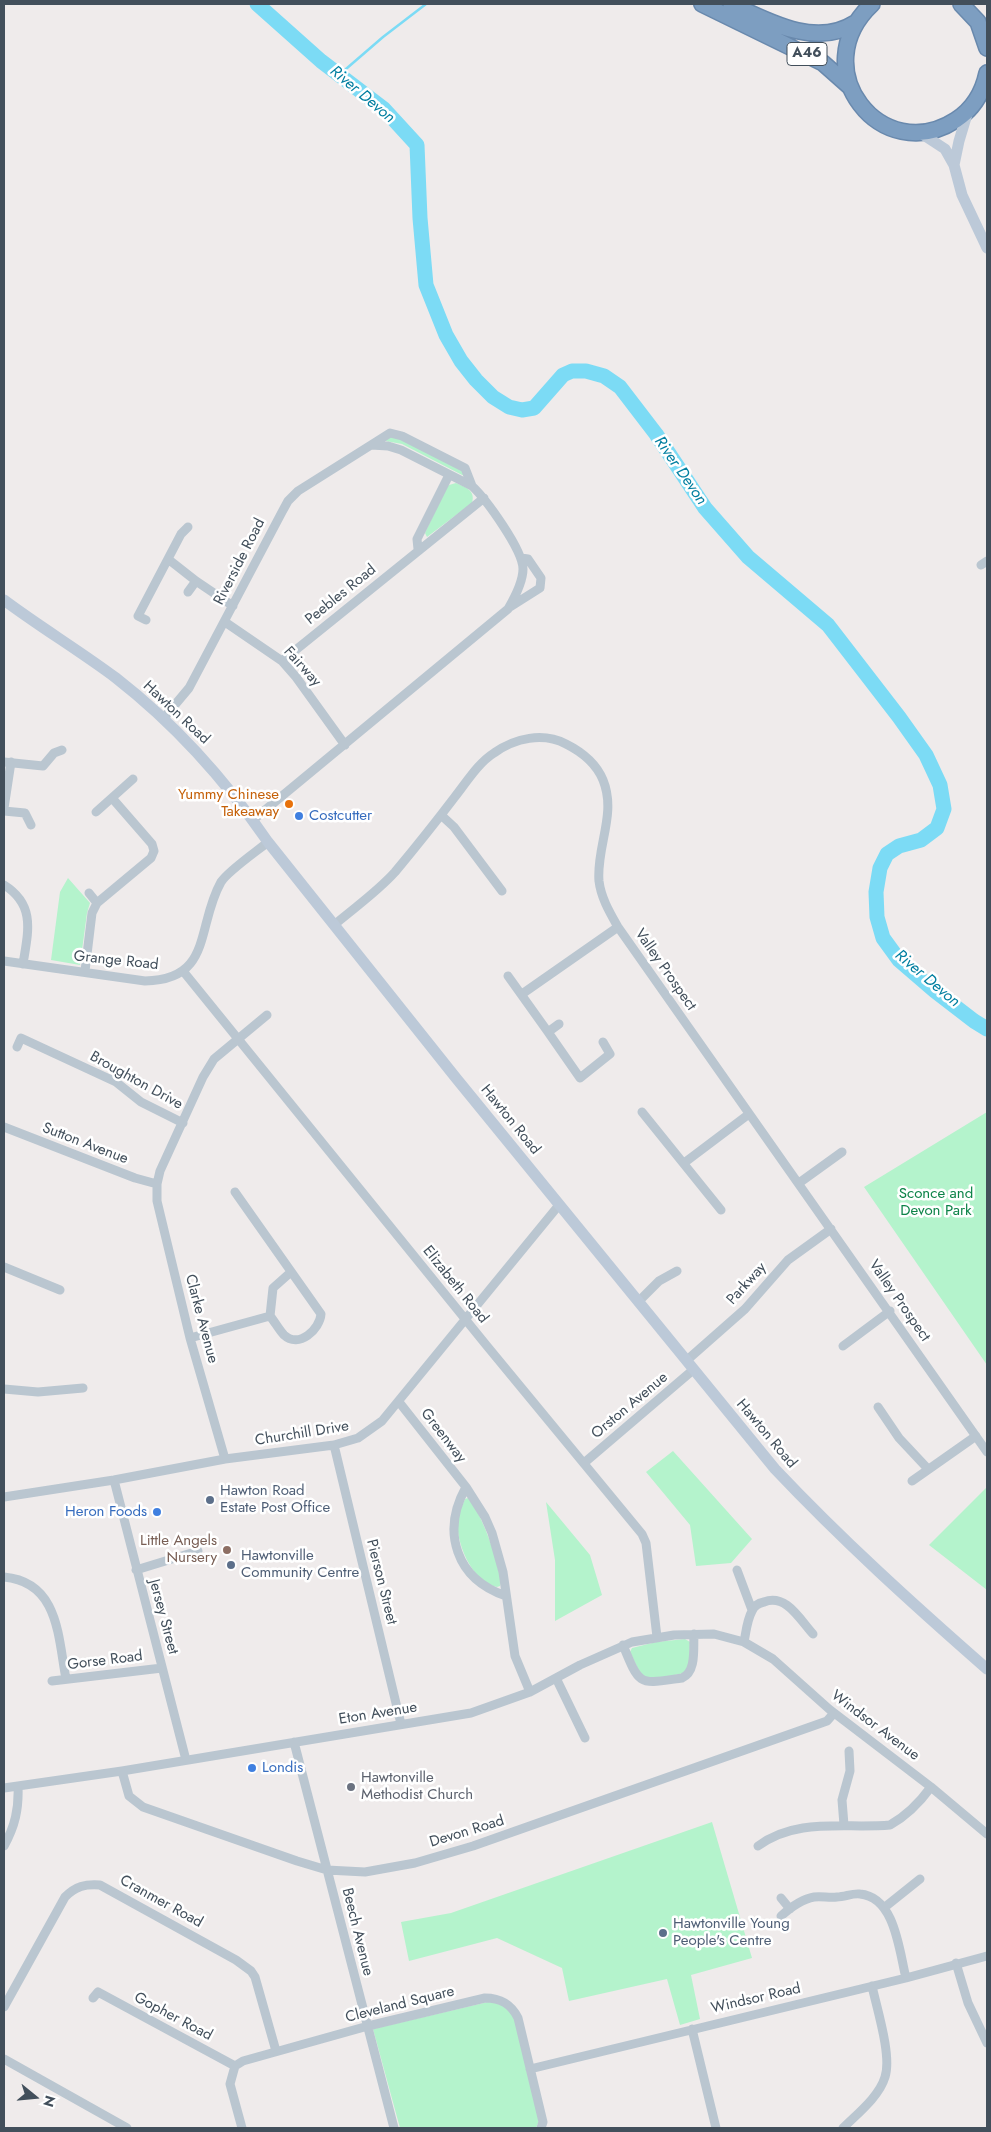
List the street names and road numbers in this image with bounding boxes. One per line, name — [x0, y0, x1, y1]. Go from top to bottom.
road number: A46 — [787, 42, 827, 66]
street label: Riverside Road — [211, 516, 269, 608]
street label: Peebles Road — [302, 561, 380, 629]
street label: Fairway — [279, 643, 325, 691]
street label: Hawton Road — [139, 678, 213, 748]
street label: Valley Prospect — [630, 926, 700, 1014]
street label: Grange Road — [73, 948, 159, 974]
street label: Broughton Drive — [86, 1048, 186, 1114]
street label: Hawton Road — [476, 1081, 544, 1159]
street label: Sutton Avenue — [39, 1119, 131, 1169]
street label: Elizabeth Road — [418, 1243, 492, 1327]
street label: Valley Prospect — [864, 1257, 934, 1345]
street label: Parkway — [723, 1259, 771, 1309]
street label: Clarke Avenue — [180, 1273, 222, 1365]
street label: Orston Avenue — [588, 1369, 672, 1443]
street label: Hawton Road — [732, 1396, 800, 1472]
street label: Greenway — [416, 1405, 470, 1467]
street label: Churchill Drive — [254, 1418, 350, 1450]
street label: Pierson Street — [362, 1537, 400, 1627]
street label: Jersey Street — [144, 1578, 182, 1656]
street label: Gorse Road — [66, 1647, 144, 1675]
street label: Windsor Avenue — [827, 1687, 923, 1765]
street label: Eton Avenue — [338, 1699, 418, 1729]
street label: Devon Road — [428, 1812, 506, 1852]
street label: Cranmer Road — [116, 1872, 206, 1932]
street label: Beech Avenue — [337, 1886, 377, 1978]
street label: Windsor Road — [709, 1980, 803, 2018]
street label: Cleveland Square — [344, 1983, 456, 2027]
street label: Gopher Road — [131, 1989, 215, 2045]

